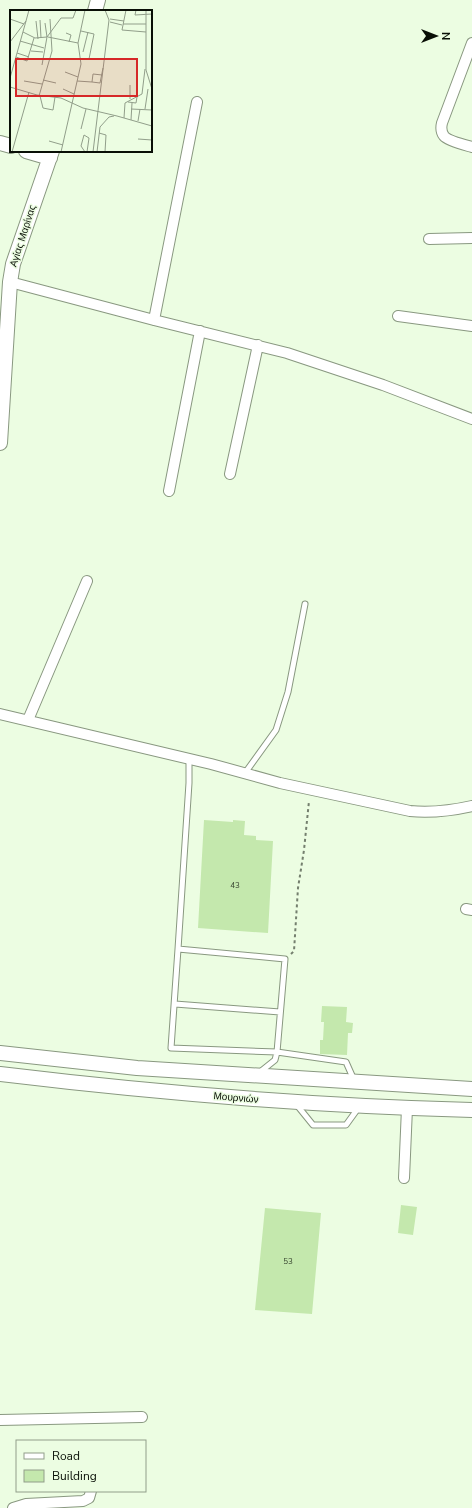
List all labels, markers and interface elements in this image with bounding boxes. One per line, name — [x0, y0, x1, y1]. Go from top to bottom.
inset map — [10, 10, 152, 152]
north arrow — [416, 16, 456, 56]
text: N — [438, 32, 453, 40]
street label: Αγίας Μαρίνας — [6, 203, 40, 269]
house number: 43 — [230, 880, 240, 891]
street label: Μουρνιών — [213, 1089, 259, 1107]
house number: 53 — [283, 1256, 293, 1267]
legend — [16, 1440, 146, 1492]
text: Road — [52, 1448, 80, 1464]
text: Building — [52, 1468, 97, 1484]

